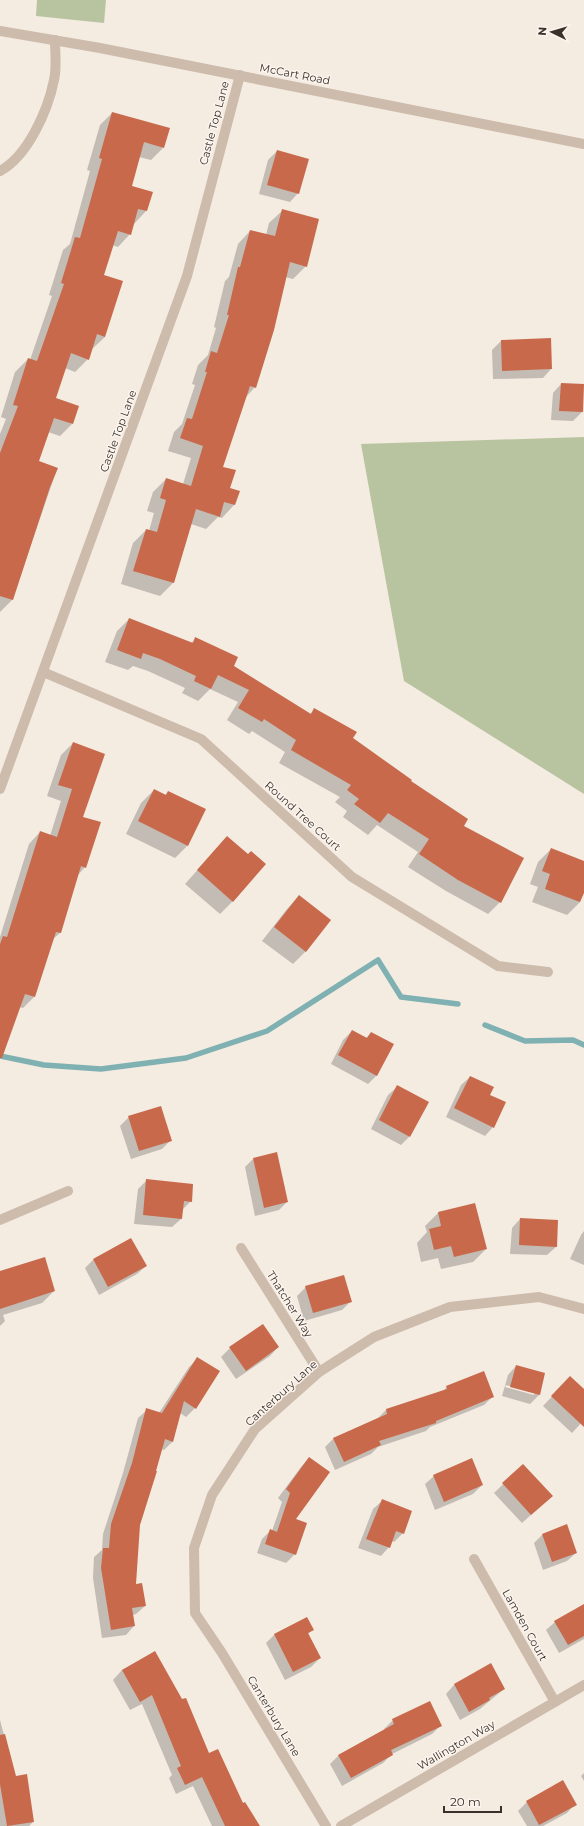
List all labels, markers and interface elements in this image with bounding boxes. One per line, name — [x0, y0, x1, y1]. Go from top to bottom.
north arrow — [532, 12, 572, 52]
text: N — [535, 26, 549, 36]
street label: McCart Road — [259, 60, 331, 88]
street label: Castle Top Lane — [196, 79, 232, 167]
street label: Castle Top Lane — [97, 388, 139, 474]
street label: Round Tree Court — [262, 778, 344, 854]
street label: Thatcher Way — [264, 1268, 316, 1340]
street label: Canterbury Lane — [242, 1357, 320, 1429]
street label: Lamden Court — [499, 1587, 551, 1664]
street label: Canterbury Lane — [244, 1673, 304, 1759]
street label: Wallington Way — [415, 1717, 497, 1773]
scale bar — [444, 1788, 501, 1814]
text: 20 m — [450, 1794, 481, 1809]

